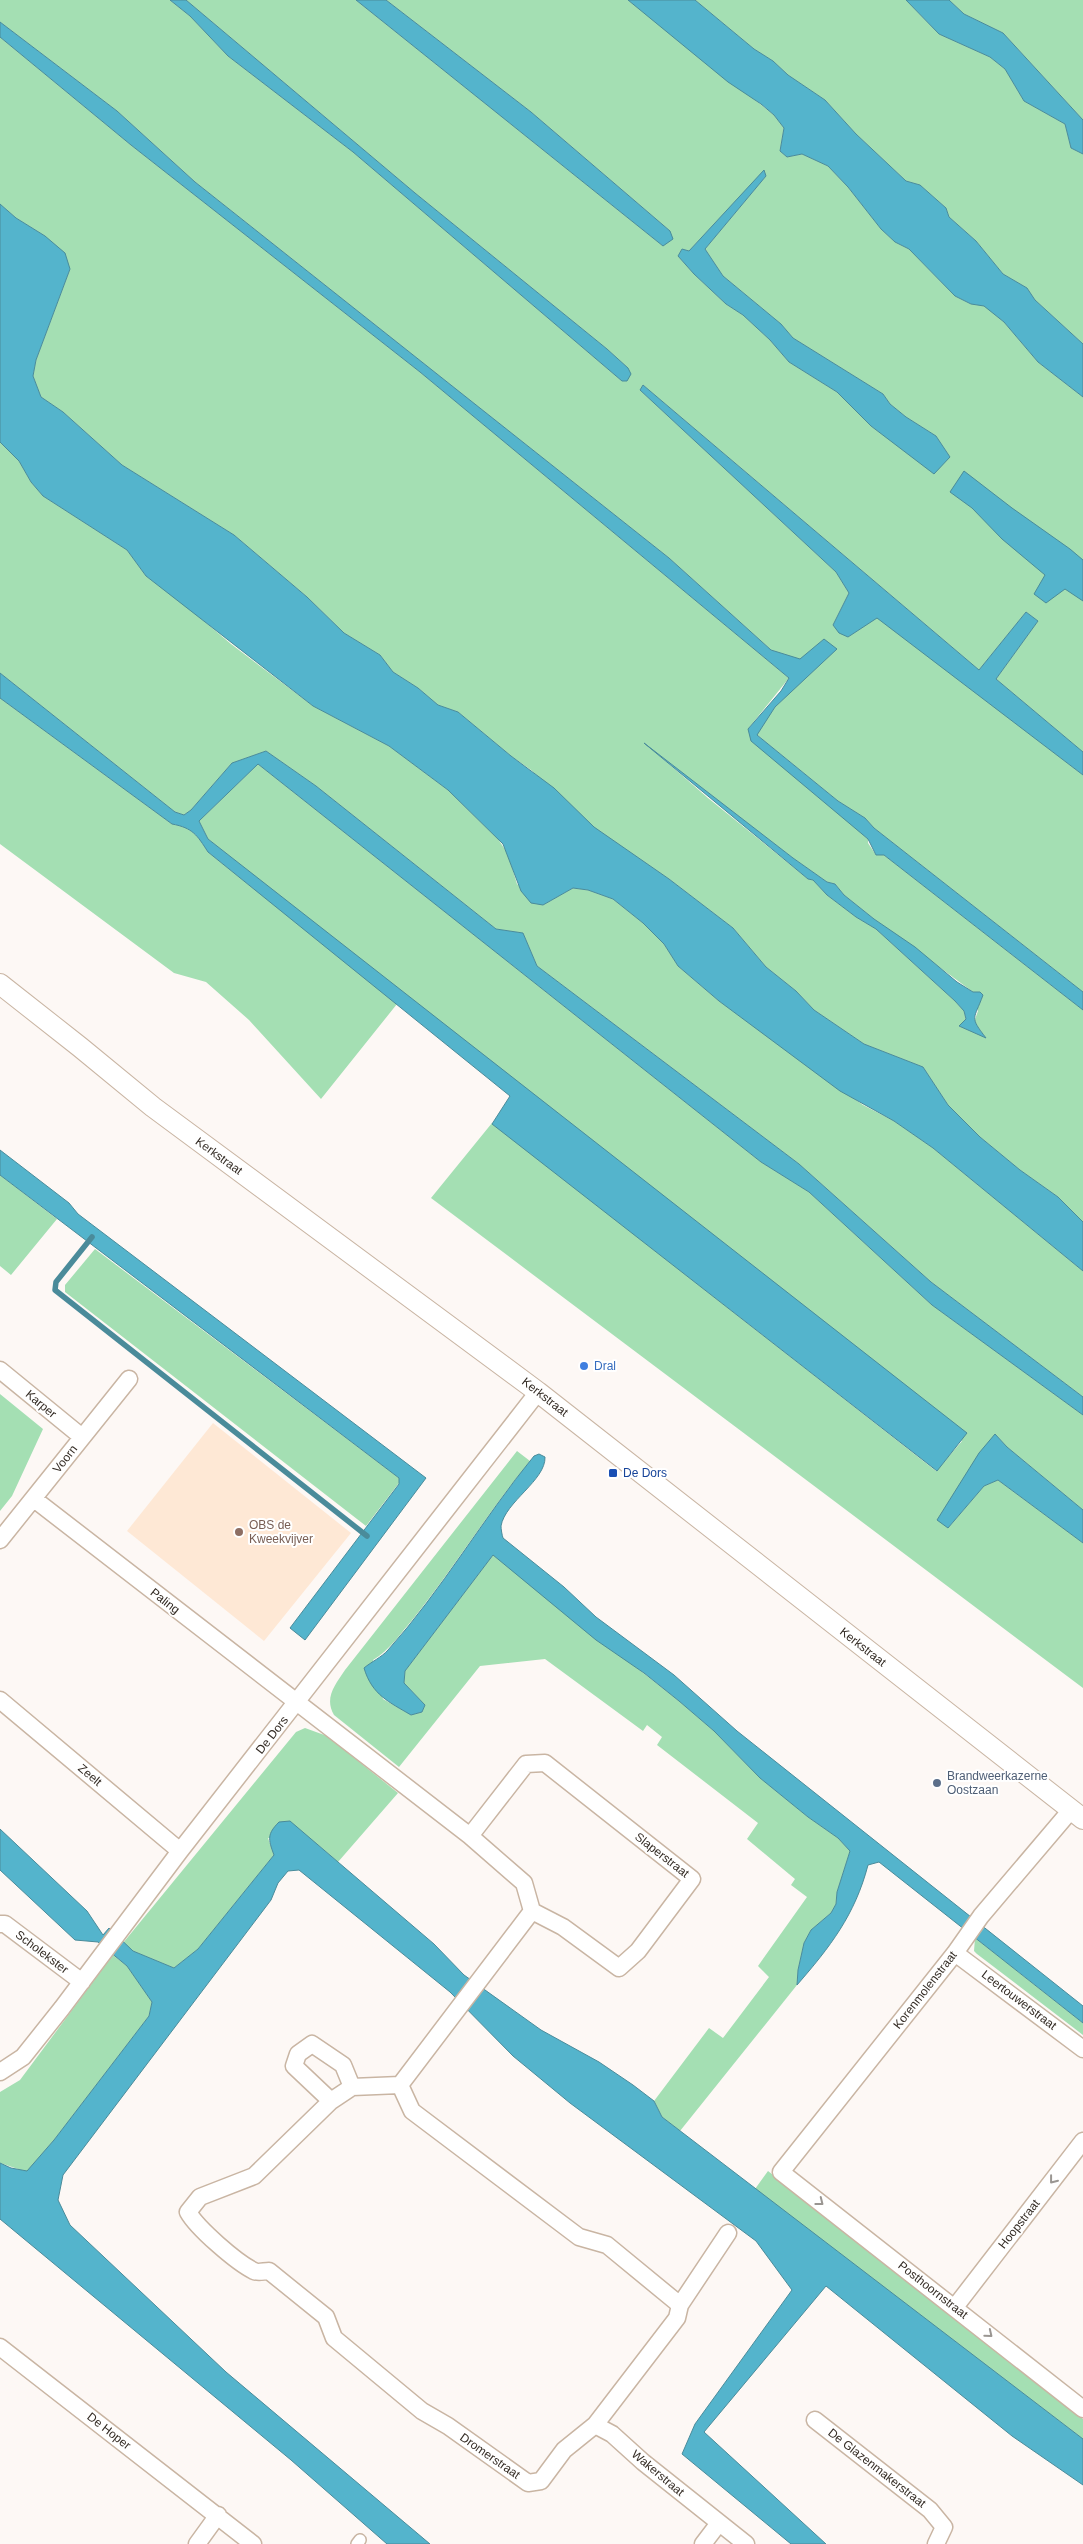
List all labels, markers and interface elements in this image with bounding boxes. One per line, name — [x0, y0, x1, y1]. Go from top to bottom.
street label: Kerkstraat — [193, 1134, 246, 1178]
place label: Dral — [594, 1359, 616, 1373]
marker: Dral — [578, 1360, 590, 1372]
street label: Kerkstraat — [519, 1375, 571, 1420]
street label: Karper — [23, 1387, 59, 1421]
street label: Voorn — [50, 1442, 80, 1476]
place label: De Dors — [623, 1466, 667, 1480]
marker: De Dors — [607, 1467, 619, 1479]
place label: OBS de Kweekvijver — [249, 1518, 313, 1546]
marker: OBS de Kweekvijver — [233, 1526, 245, 1538]
street label: Paling — [148, 1585, 182, 1617]
street label: Kerkstraat — [837, 1625, 889, 1670]
street label: De Dors — [253, 1713, 291, 1757]
street label: Zeelt — [75, 1761, 105, 1789]
place label: Brandweerkazerne Oostzaan — [947, 1769, 1048, 1797]
marker: Brandweerkazerne Oostzaan — [931, 1777, 943, 1789]
street label: Slaperstraat — [632, 1830, 692, 1881]
street label: Scholekster — [13, 1928, 71, 1976]
street label: Korenmolenstraat — [890, 1948, 960, 2032]
street label: Leertouwerstraat — [979, 1967, 1060, 2033]
one-way arrow — [1050, 2174, 1059, 2184]
one-way arrow — [814, 2196, 824, 2205]
street label: Hoopstraat — [995, 2196, 1043, 2251]
street label: Posthoornstraat — [895, 2258, 971, 2322]
one-way arrow — [983, 2329, 992, 2337]
street label: De Hoper — [84, 2410, 134, 2452]
street label: De Glazenmakerstraat — [825, 2426, 929, 2511]
street label: Dromerstraat — [457, 2430, 523, 2482]
street label: Wakerstraat — [629, 2447, 688, 2499]

